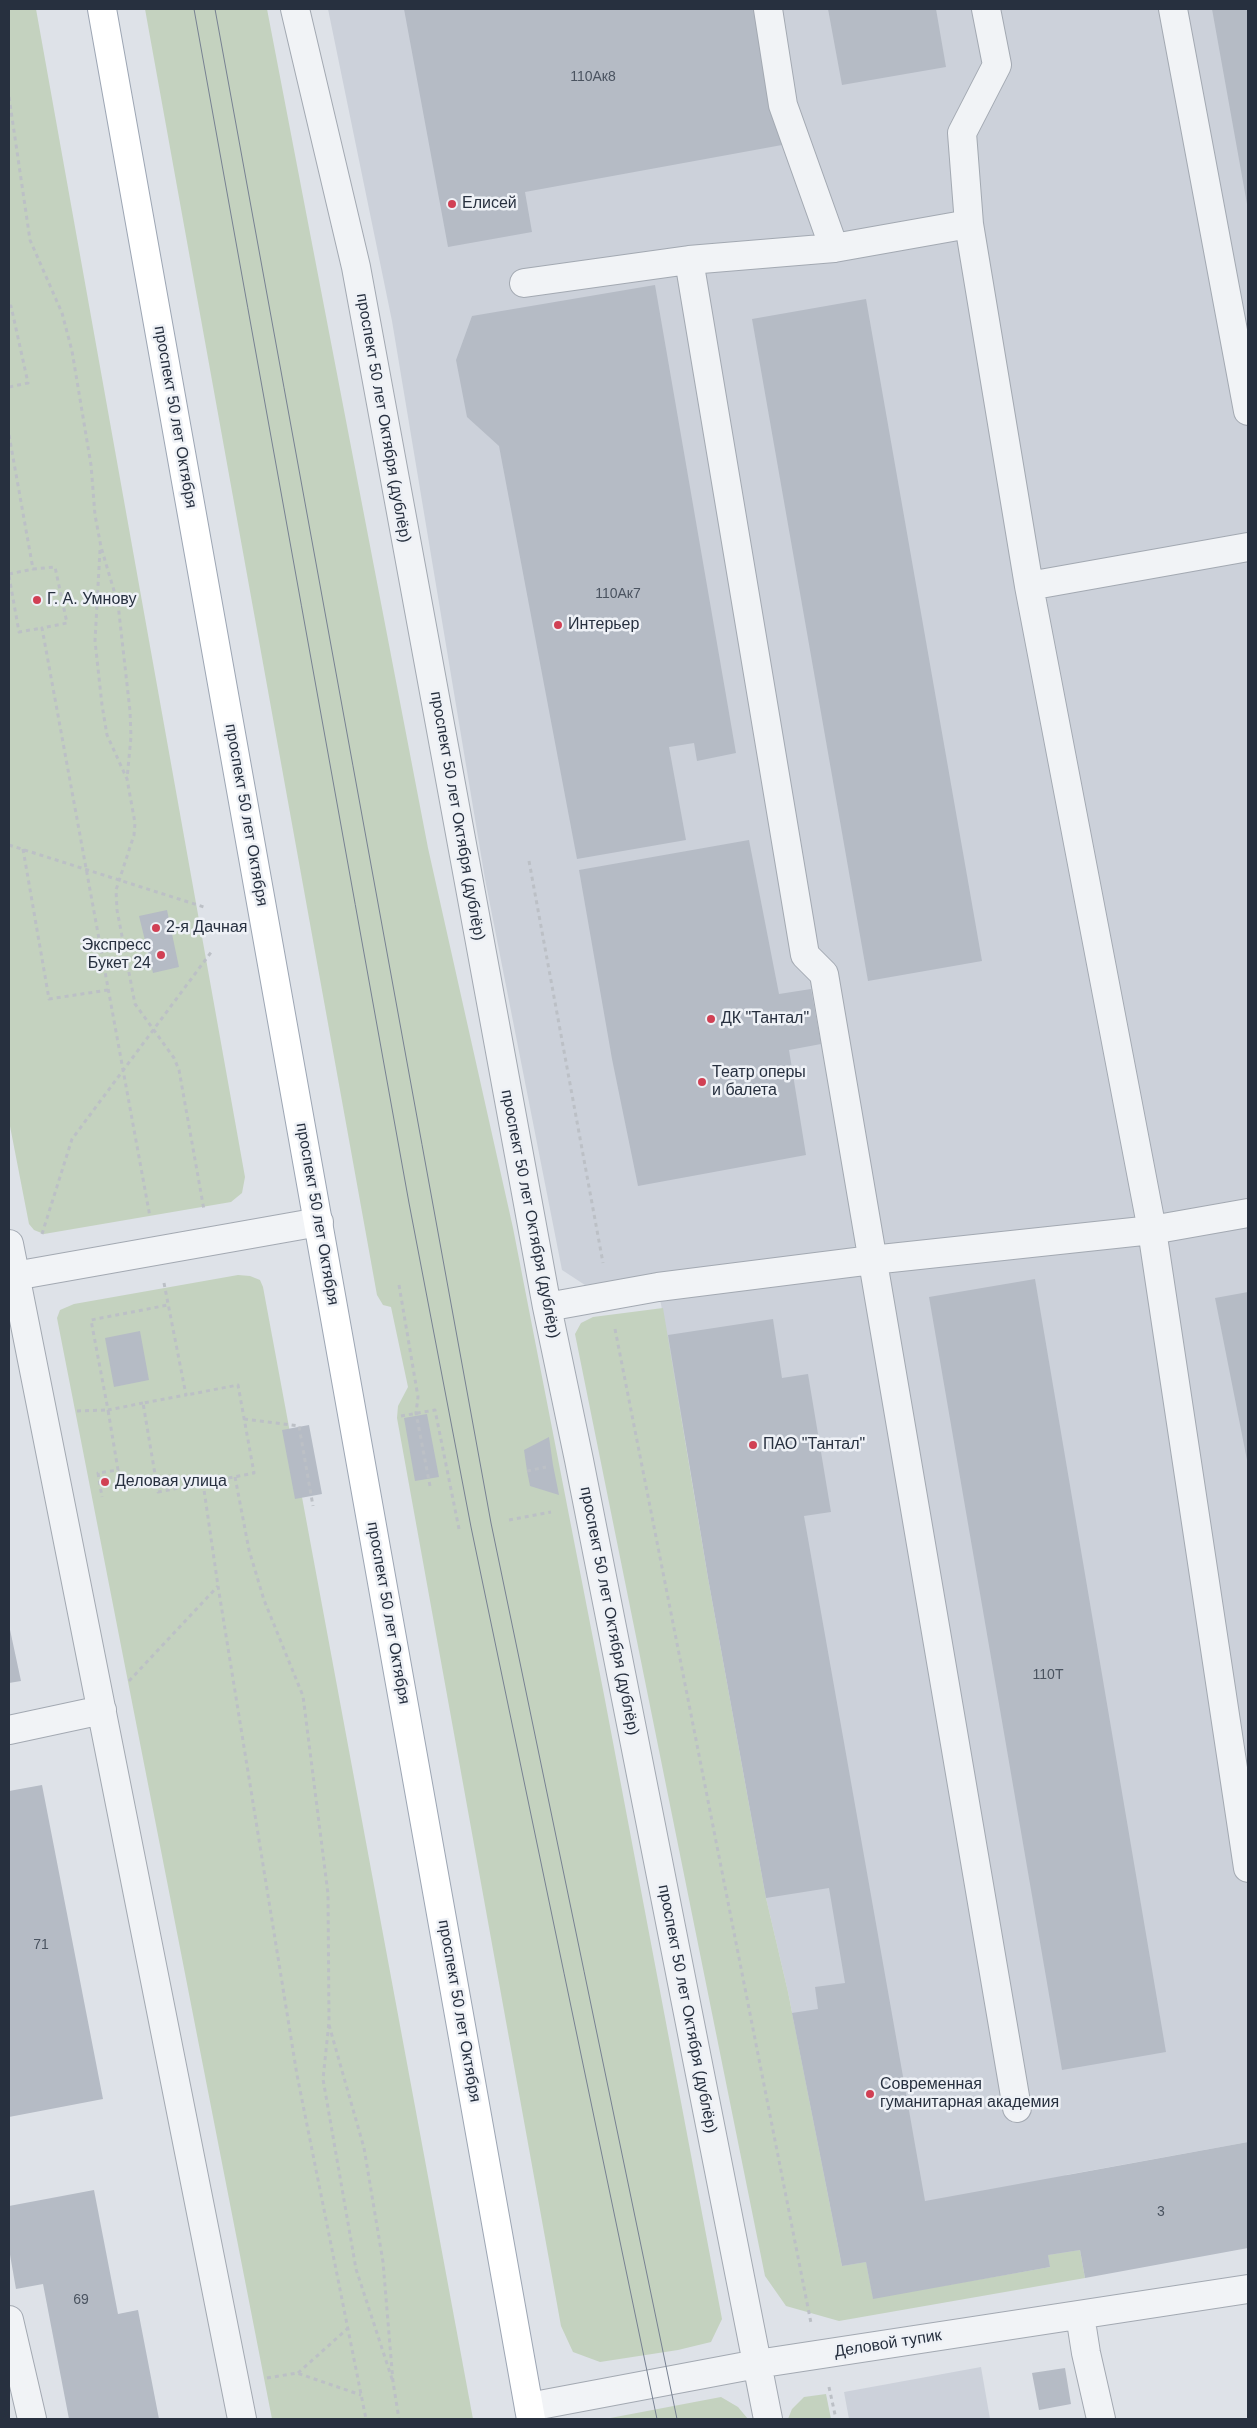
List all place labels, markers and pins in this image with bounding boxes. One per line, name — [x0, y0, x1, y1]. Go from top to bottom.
place label: Елисей — [462, 194, 517, 214]
marker: Елисей — [446, 198, 458, 210]
place label: Г. А. Умнову — [47, 590, 136, 610]
marker: Г. А. Умнову — [31, 594, 43, 606]
place label: Интерьер — [568, 615, 639, 635]
marker: Интерьер — [552, 619, 564, 631]
place label: 2-я Дачная — [166, 918, 247, 938]
marker: 2-я Дачная — [150, 922, 162, 934]
place label: Экспресс Букет 24 — [82, 936, 151, 974]
marker: Экспресс Букет 24 — [155, 949, 167, 961]
place label: ДК "Тантал" — [721, 1009, 809, 1029]
marker: ДК "Тантал" — [705, 1013, 717, 1025]
place label: Театр оперы и балета — [712, 1063, 806, 1101]
marker: Театр оперы и балета — [696, 1076, 708, 1088]
place label: ПАО "Тантал" — [763, 1435, 865, 1455]
marker: ПАО "Тантал" — [747, 1439, 759, 1451]
place label: Деловая улица — [115, 1472, 227, 1492]
marker: Деловая улица — [99, 1476, 111, 1488]
place label: Современная гуманитарная академия — [880, 2075, 1059, 2113]
marker: Современная гуманитарная академия — [864, 2088, 876, 2100]

